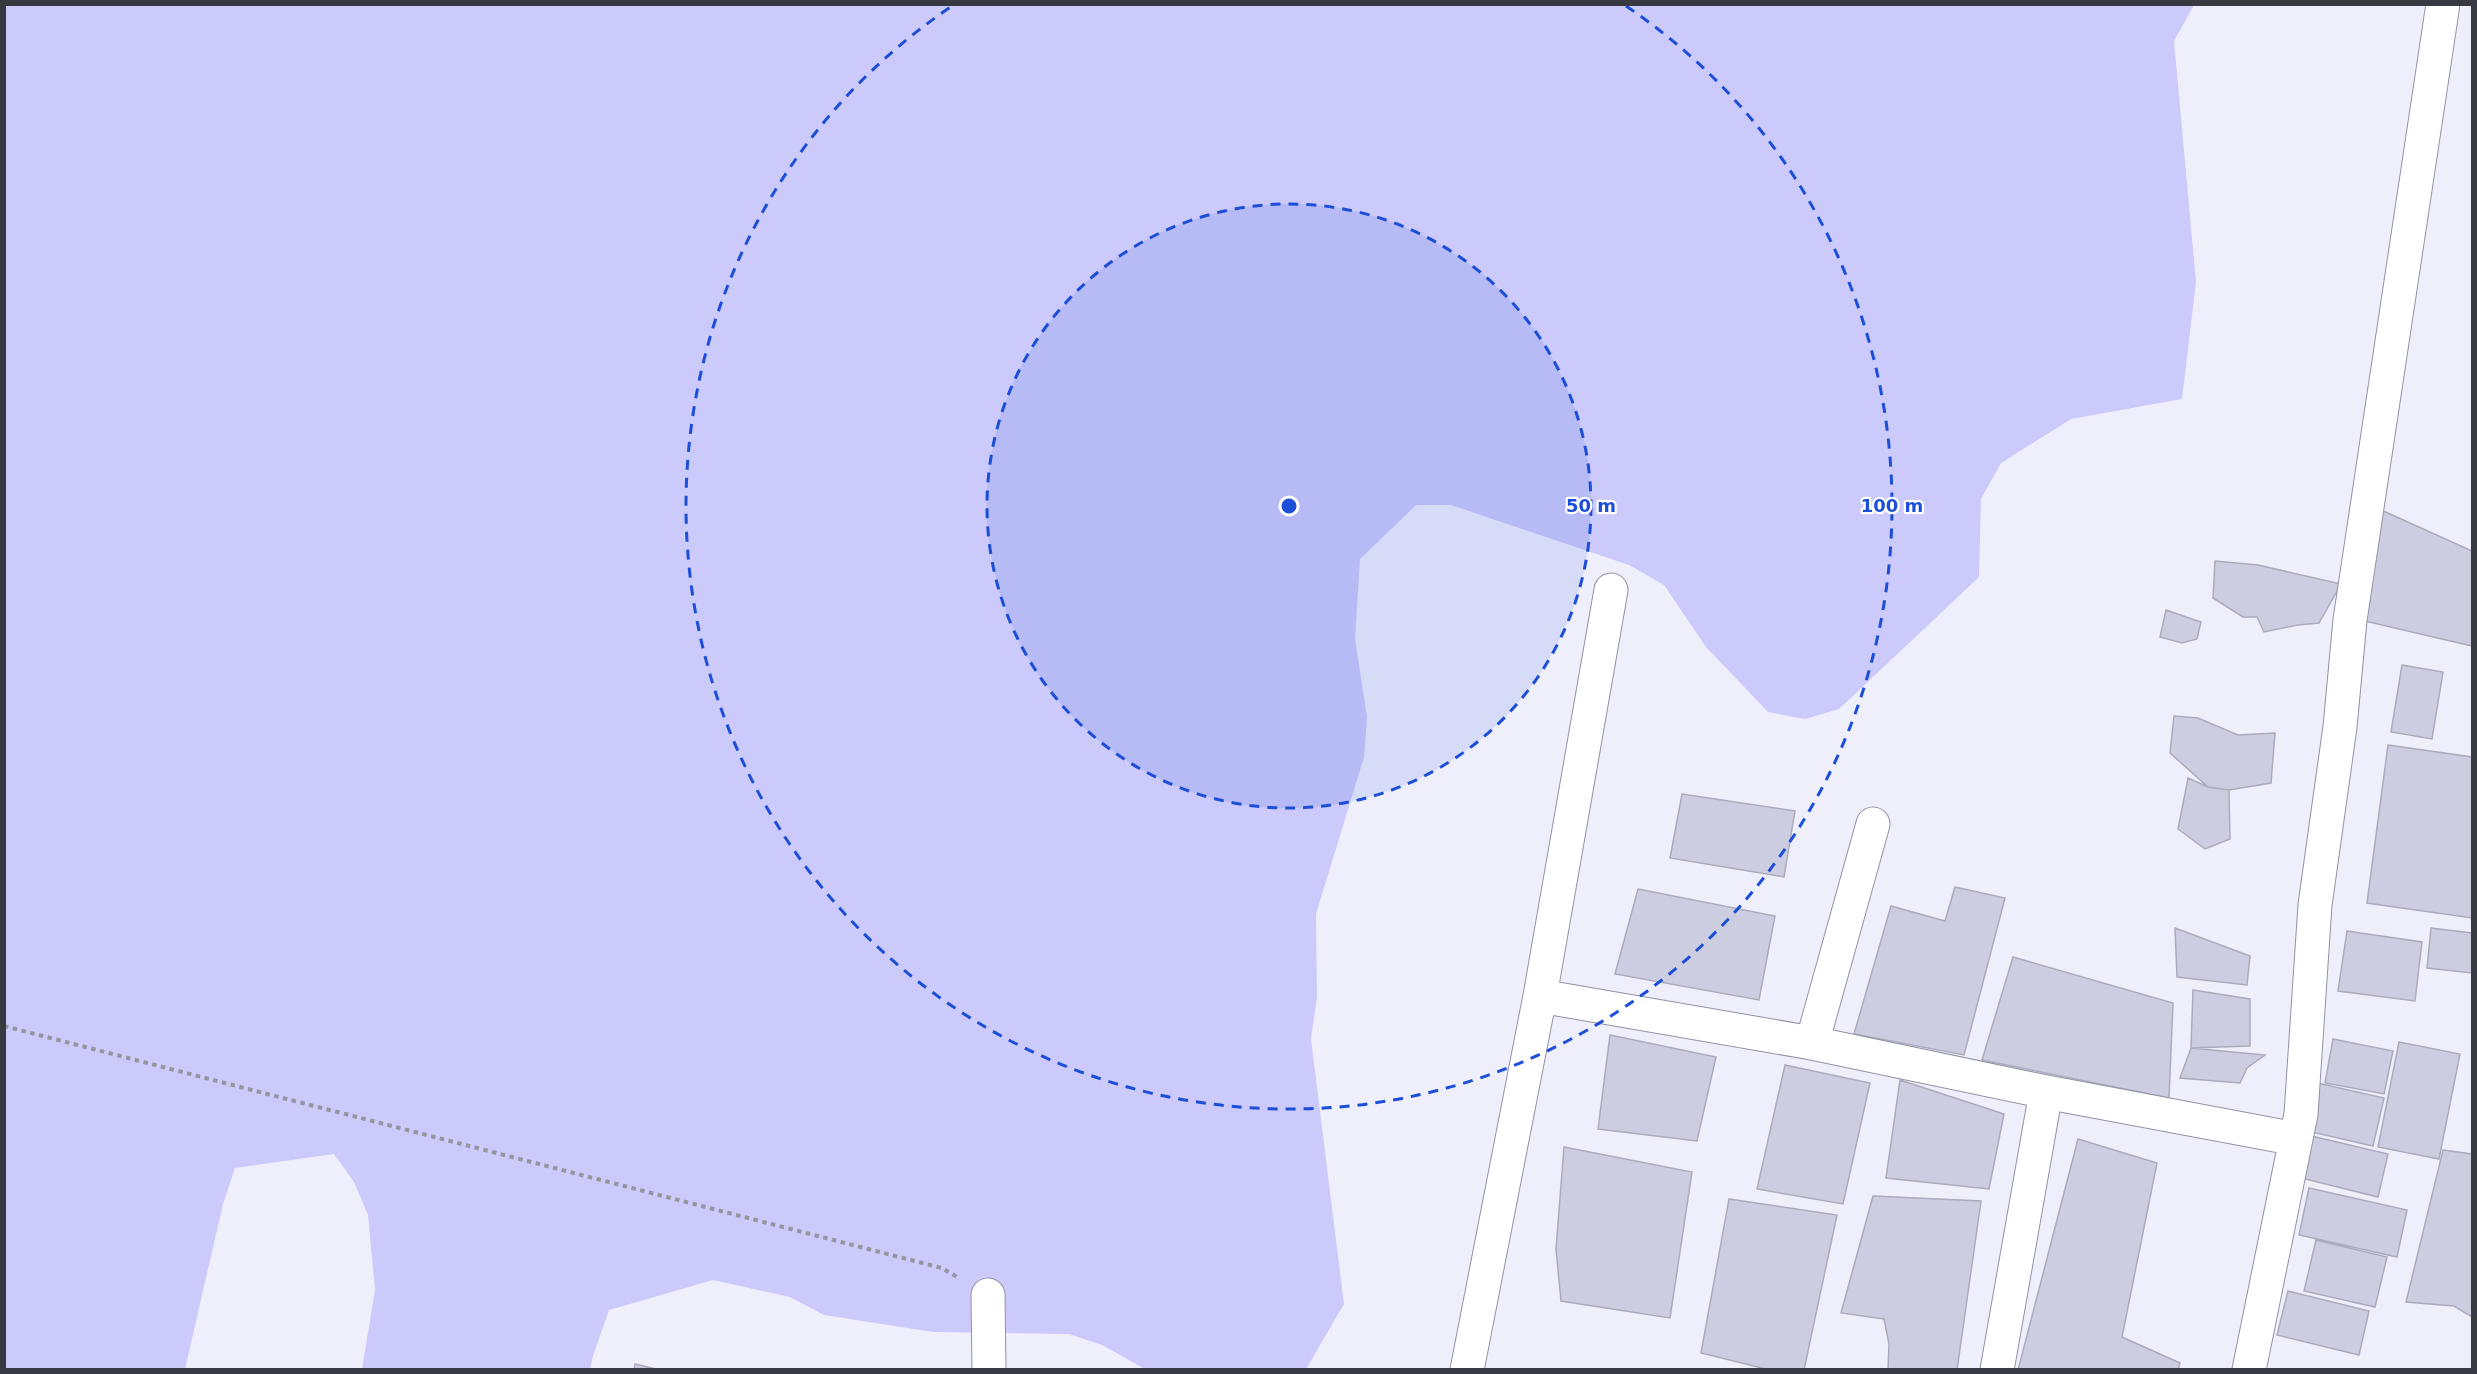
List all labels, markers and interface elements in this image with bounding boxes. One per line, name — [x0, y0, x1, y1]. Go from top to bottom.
text: 50 m — [1566, 495, 1616, 516]
text: 100 m — [1861, 495, 1923, 516]
centre of rings — [1279, 496, 1299, 516]

